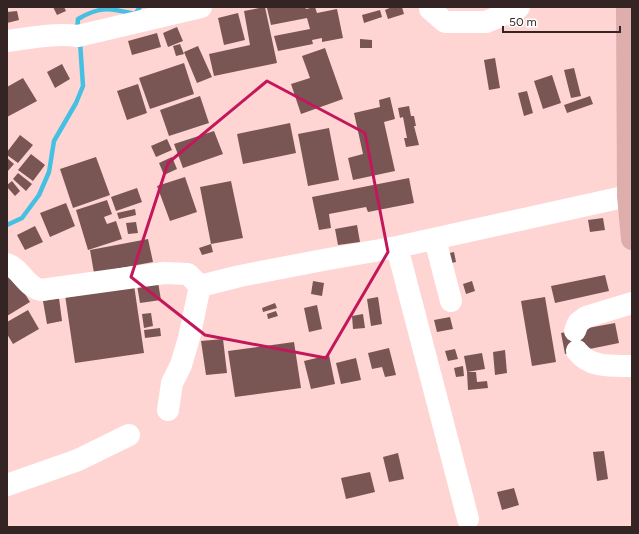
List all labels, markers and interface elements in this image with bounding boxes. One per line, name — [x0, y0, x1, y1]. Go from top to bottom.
scale bar — [503, 8, 620, 34]
text: 50 m — [509, 15, 537, 29]

